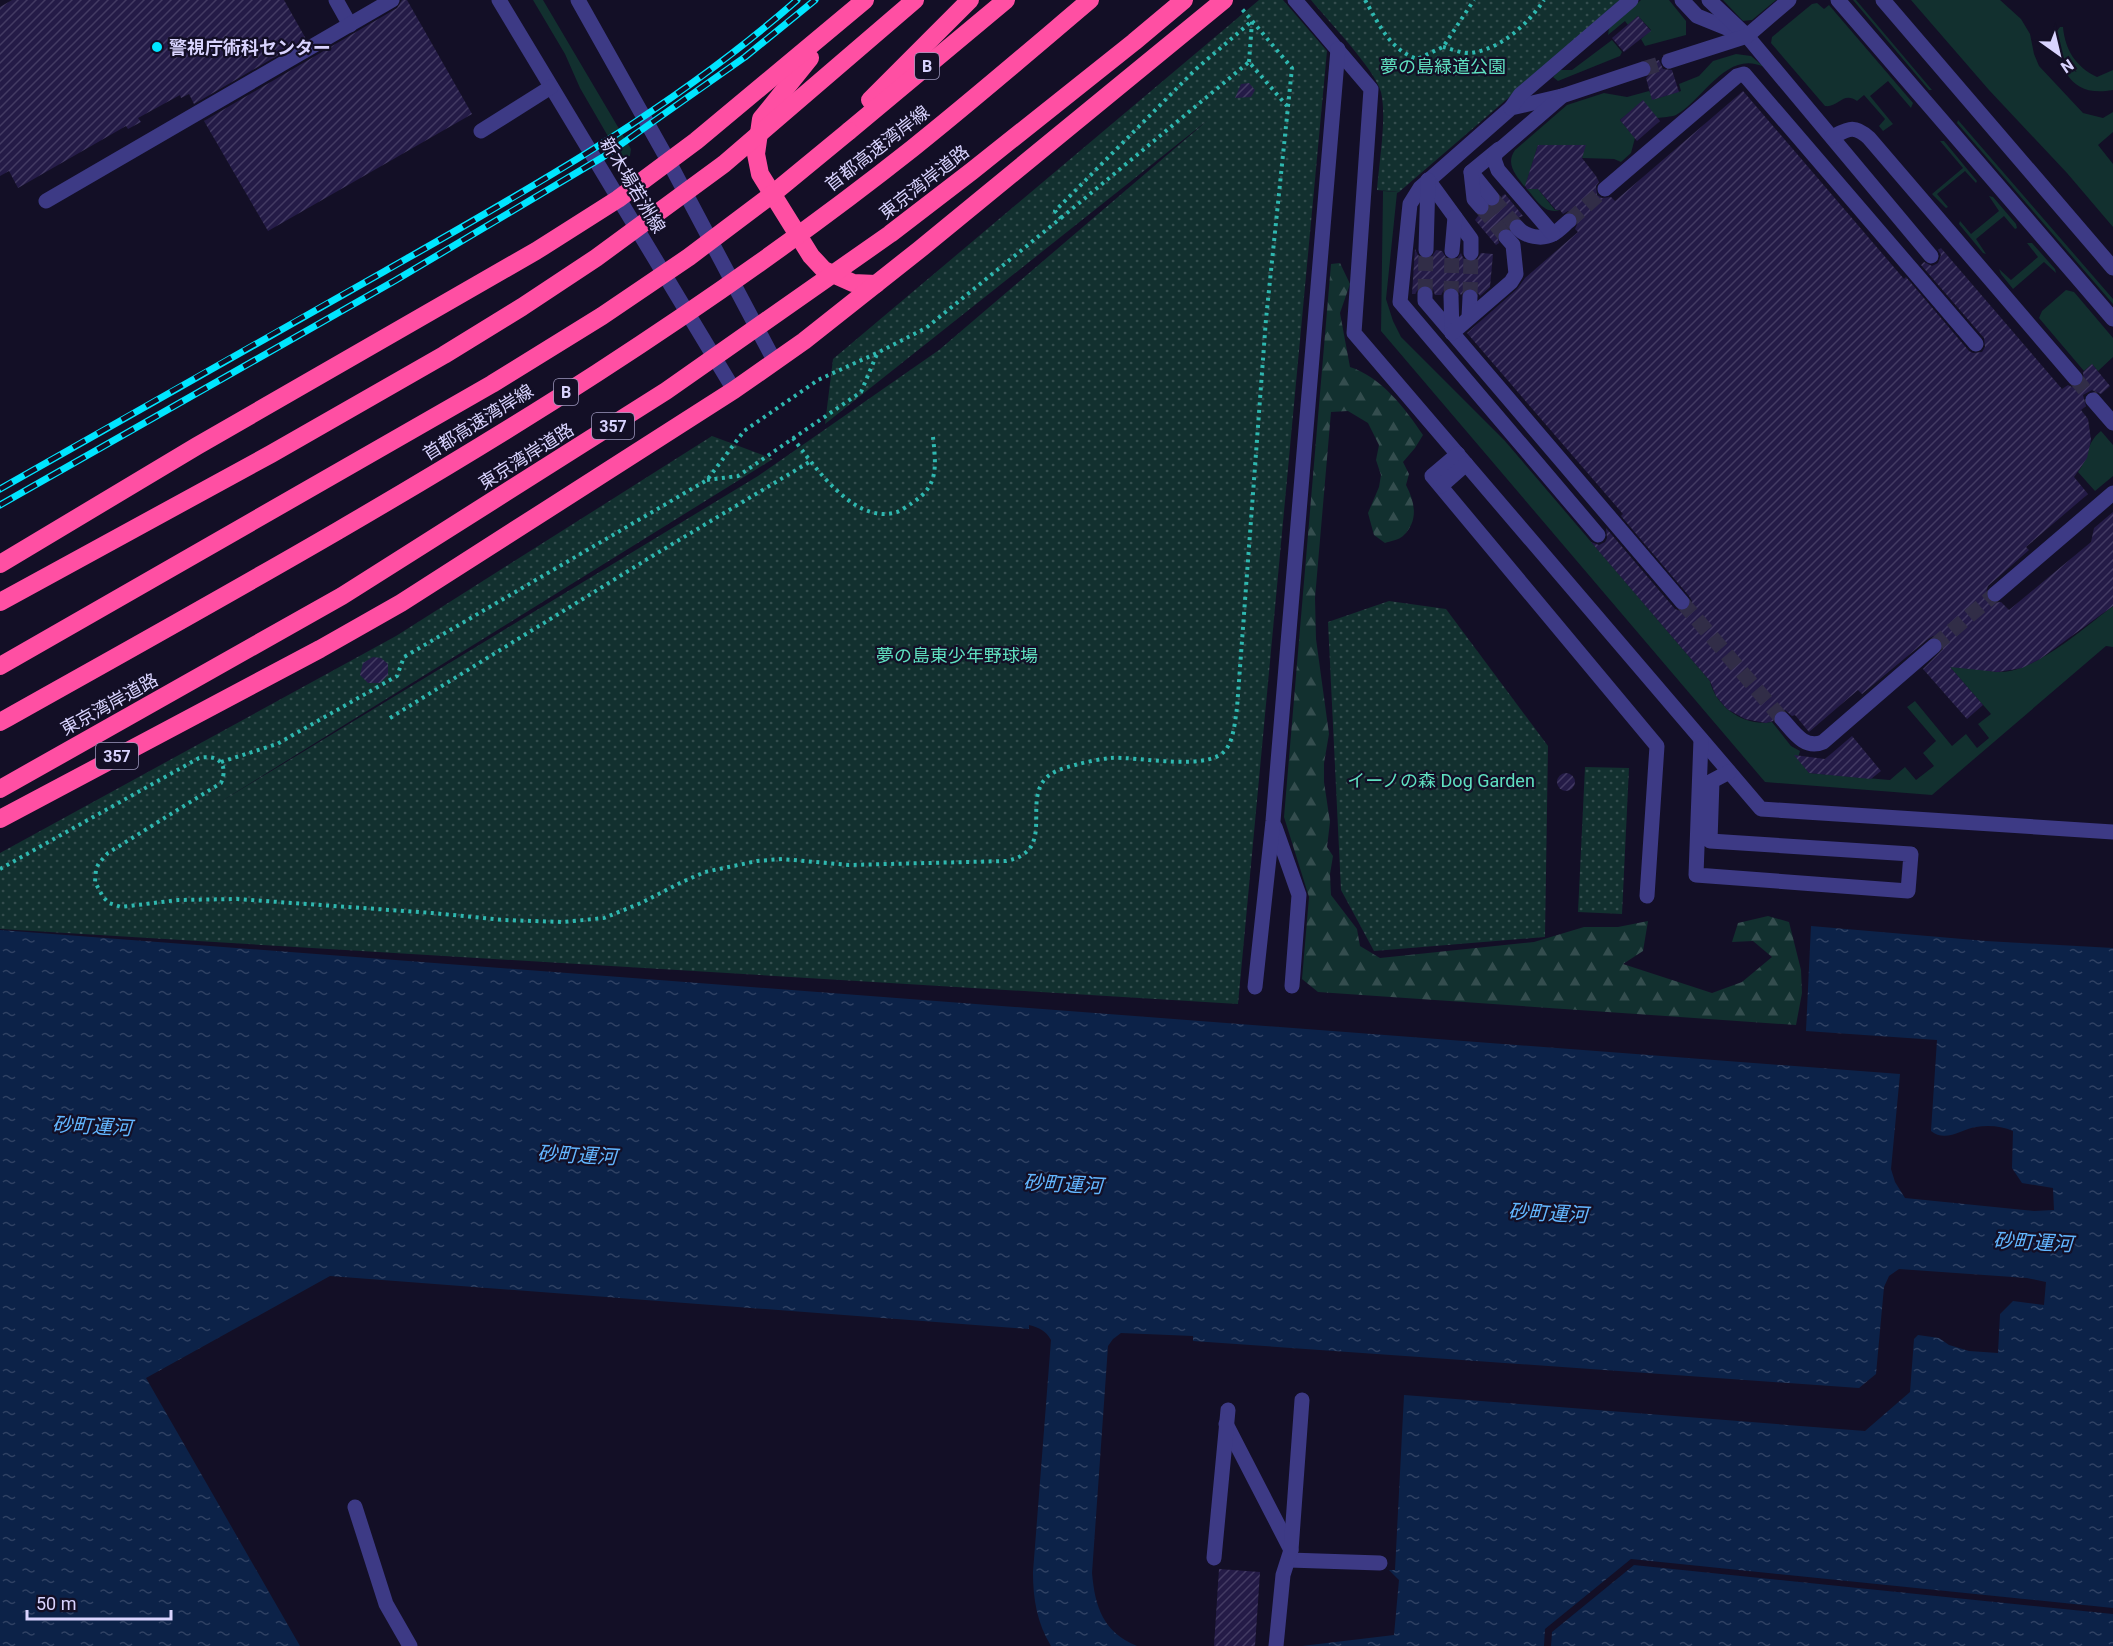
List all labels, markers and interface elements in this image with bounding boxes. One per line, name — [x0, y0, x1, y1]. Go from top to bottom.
north arrow — [2029, 24, 2089, 84]
place label: 警視庁術科センター — [169, 37, 331, 58]
marker: 警視庁術科センター — [150, 40, 164, 54]
road number: B — [915, 53, 939, 79]
text: N — [2057, 55, 2077, 77]
park label: 夢の島緑道公園 — [1380, 56, 1506, 77]
street label: 首都高速湾岸線 — [821, 101, 933, 195]
street label: 新木場若洲線 — [596, 133, 670, 237]
street label: 東京湾岸道路 — [875, 140, 973, 224]
road number: B — [554, 379, 578, 405]
street label: 首都高速湾岸線 — [419, 380, 537, 464]
road number: 357 — [592, 413, 634, 439]
street label: 東京湾岸道路 — [475, 418, 577, 494]
park label: 夢の島東少年野球場 — [876, 645, 1038, 666]
street label: 東京湾岸道路 — [57, 669, 161, 739]
road number: 357 — [96, 743, 138, 769]
park label: イーノの森 Dog Garden — [1347, 770, 1535, 791]
water label: 砂町運河 — [51, 1112, 137, 1140]
water label: 砂町運河 — [536, 1141, 622, 1169]
water label: 砂町運河 — [1022, 1170, 1108, 1198]
water label: 砂町運河 — [1507, 1199, 1593, 1227]
water label: 砂町運河 — [1992, 1228, 2078, 1256]
scale bar — [27, 1583, 171, 1621]
text: 50 m — [36, 1593, 76, 1614]

